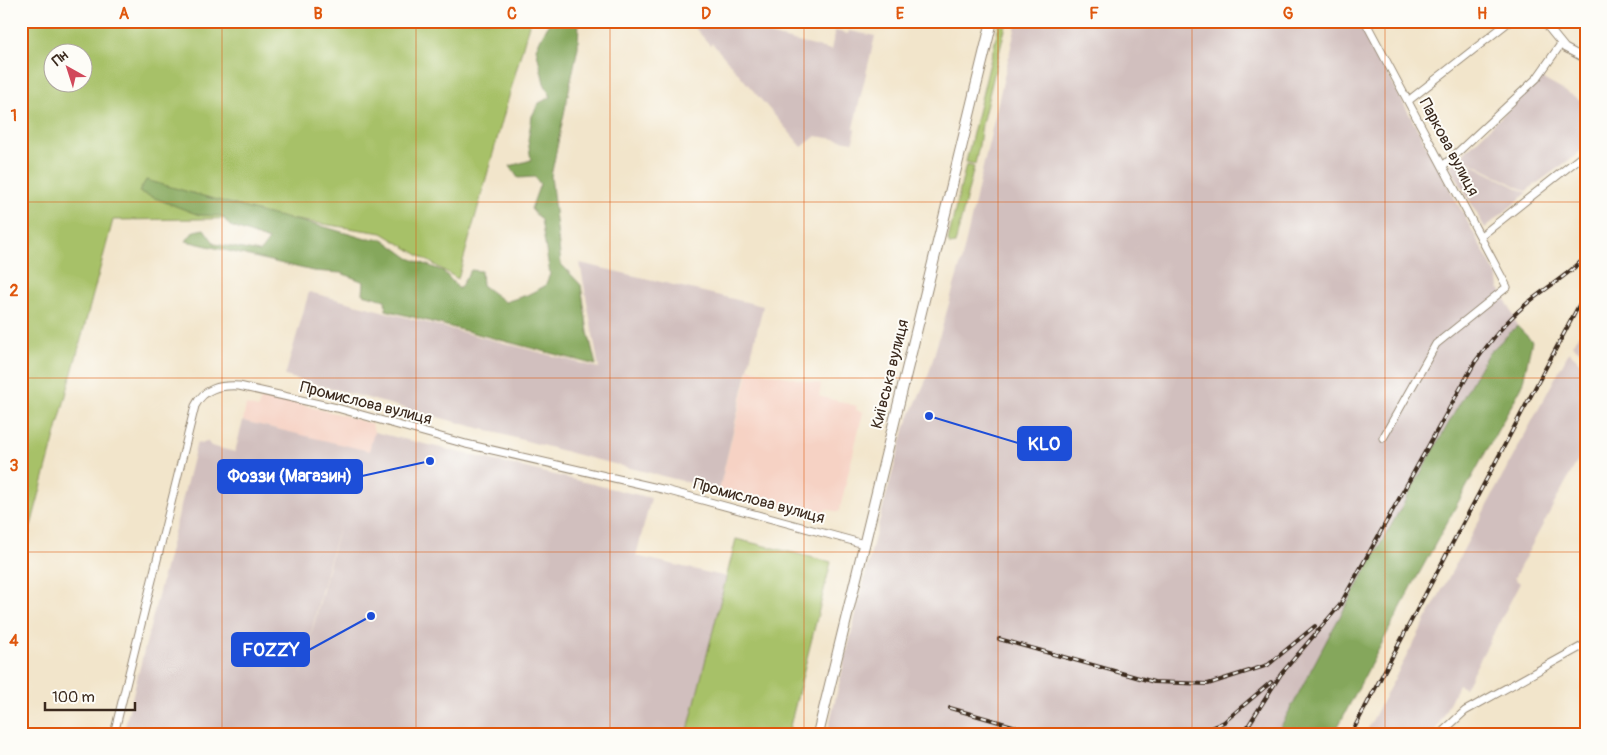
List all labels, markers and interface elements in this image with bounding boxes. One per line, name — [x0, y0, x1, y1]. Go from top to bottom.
text: A — [119, 4, 130, 24]
text: B — [313, 4, 323, 24]
text: C — [507, 4, 517, 24]
text: D — [701, 4, 711, 24]
text: E — [896, 4, 905, 24]
text: F — [1089, 4, 1099, 24]
text: G — [1283, 4, 1294, 24]
text: H — [1477, 4, 1487, 24]
north arrow — [42, 42, 92, 92]
text: Пн — [49, 47, 71, 70]
street label: Паркова вулиця — [1415, 95, 1483, 199]
text: 1 — [11, 106, 17, 126]
text: 2 — [10, 281, 19, 301]
street label: Київська вулиця — [867, 317, 913, 431]
street label: Промислова вулиця — [298, 377, 434, 429]
callout: KLO — [1018, 427, 1071, 460]
text: KLO — [1028, 433, 1061, 456]
text: 3 — [10, 456, 19, 476]
callout: Фоззи (Магазин) — [218, 460, 362, 493]
text: Фоззи (Магазин) — [227, 465, 352, 488]
street label: Промислова вулиця — [691, 474, 827, 528]
text: 4 — [9, 631, 19, 651]
callout: FOZZY — [232, 633, 309, 666]
text: FOZZY — [242, 639, 300, 662]
scale bar — [45, 680, 135, 712]
text: 100 m — [52, 688, 95, 707]

